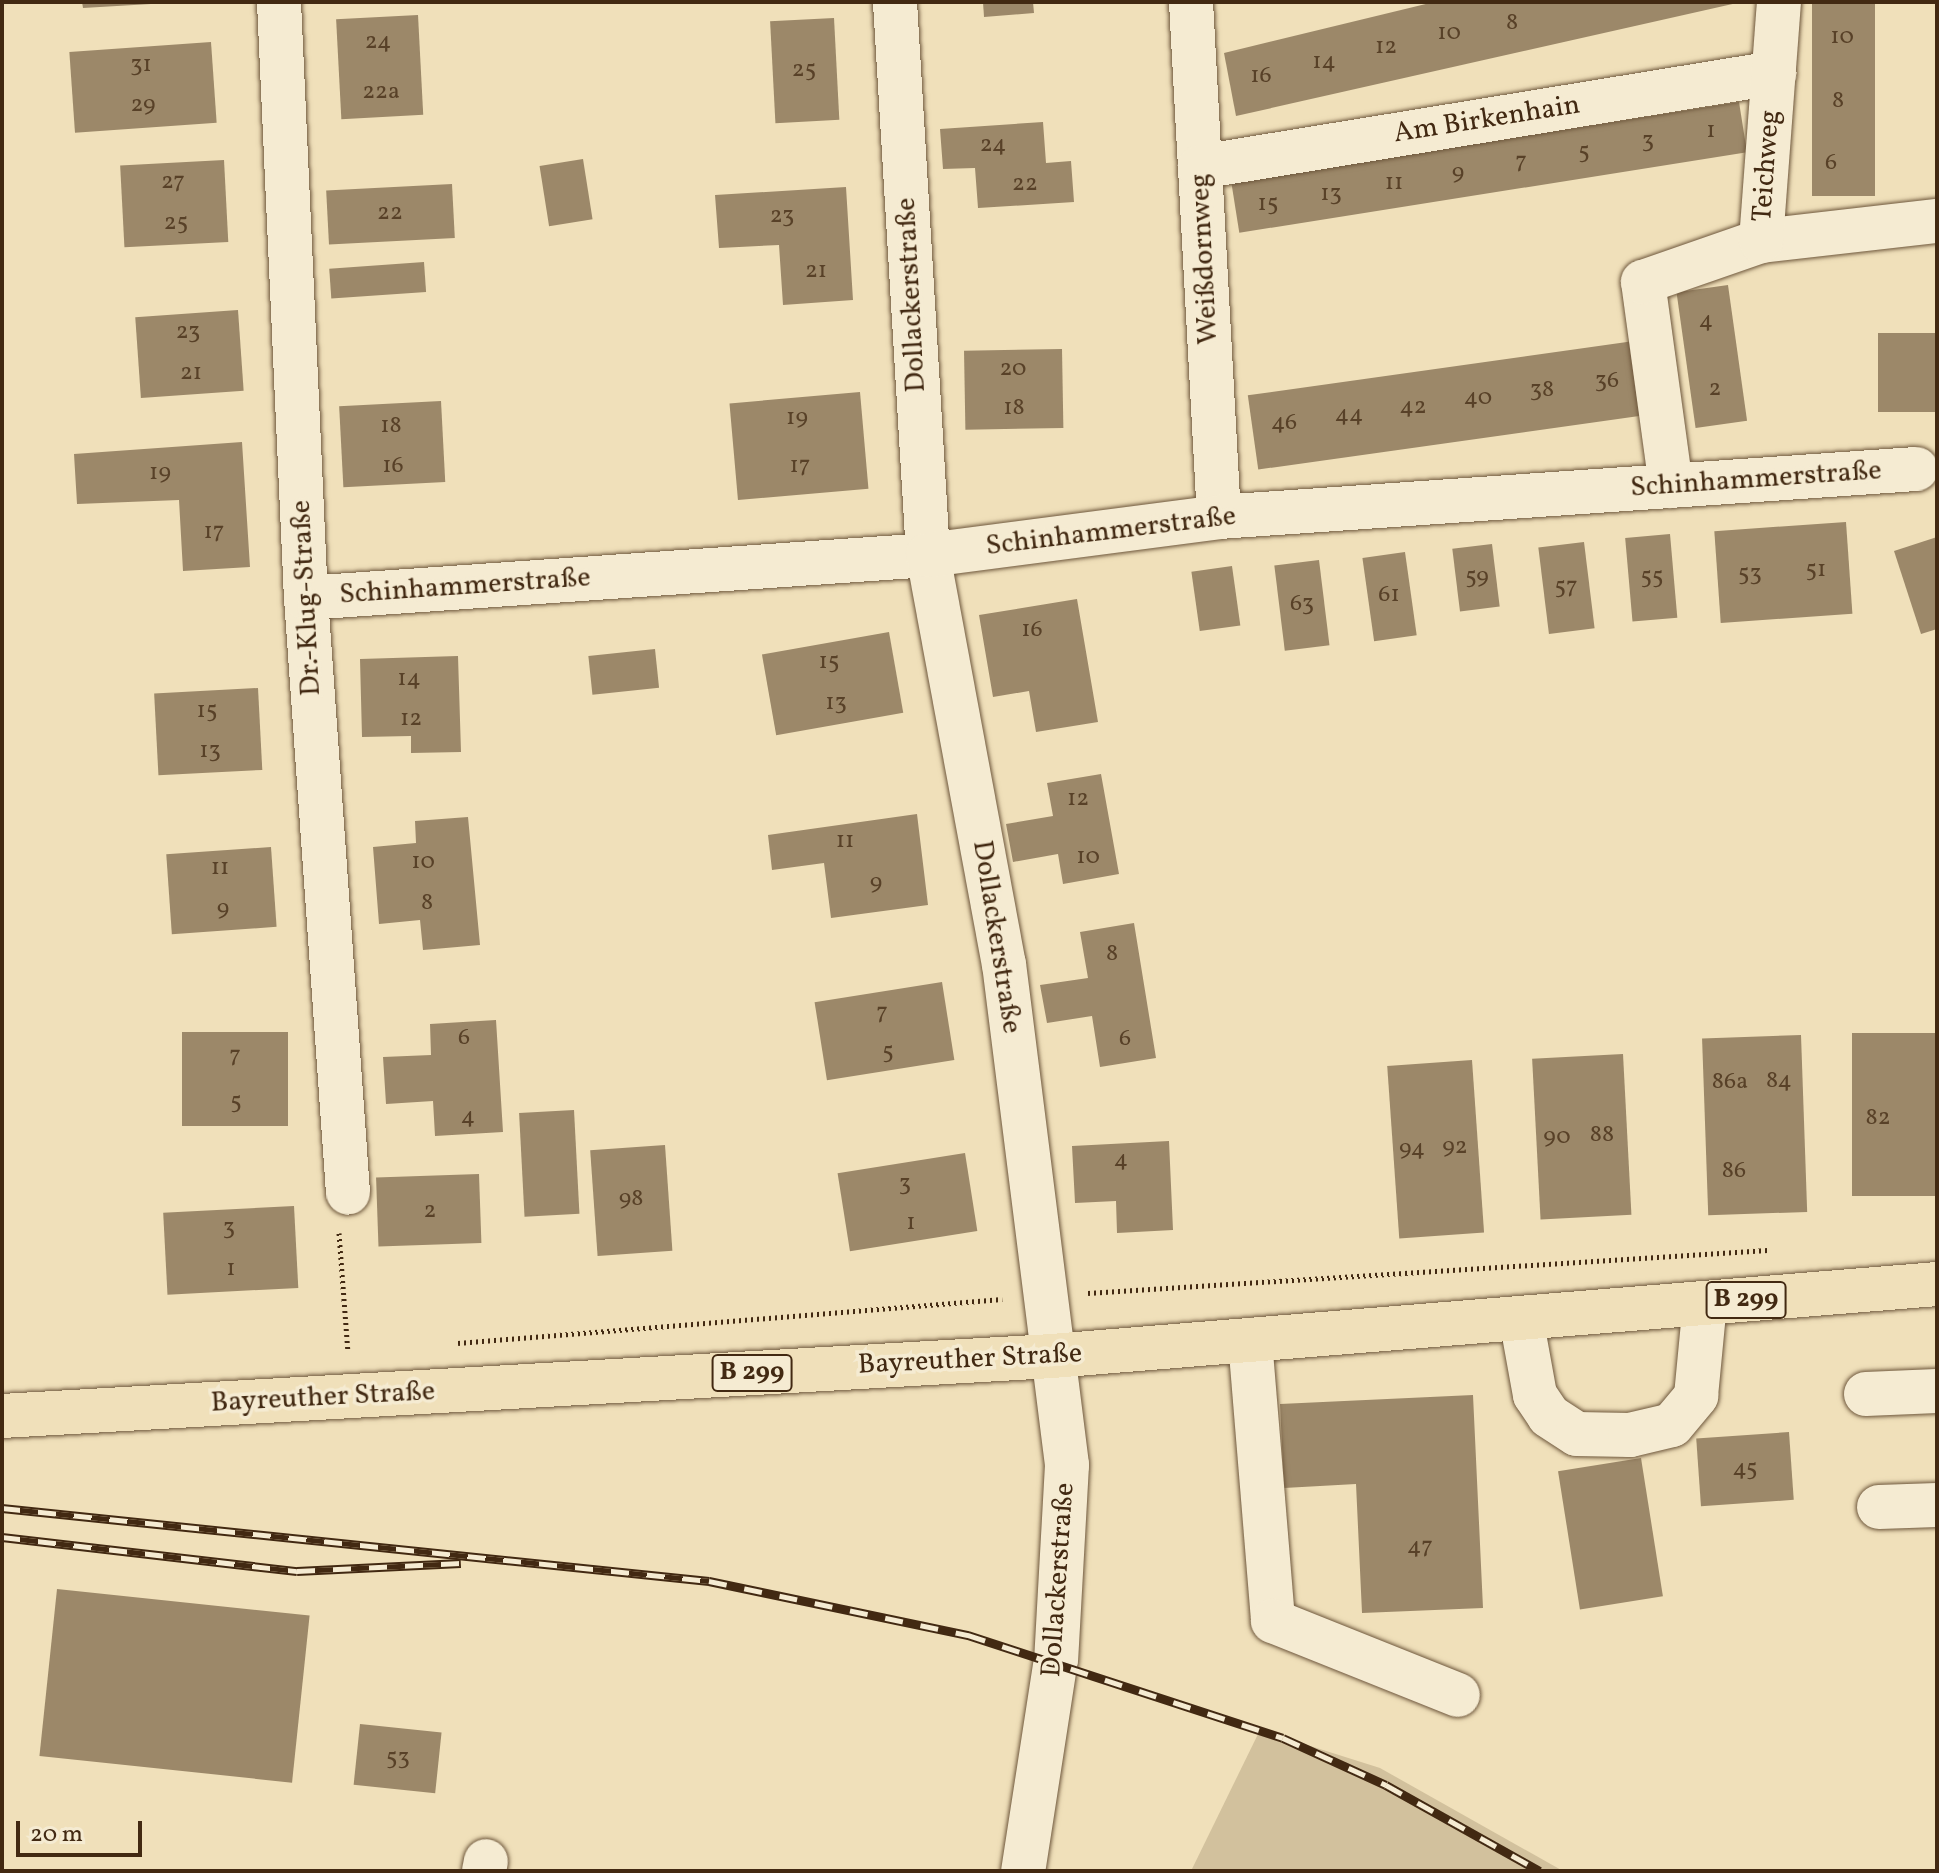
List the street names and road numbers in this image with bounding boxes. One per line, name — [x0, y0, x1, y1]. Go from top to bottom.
street label: Am Birkenhain — [1391, 89, 1583, 151]
street label: Teichweg — [1746, 109, 1788, 223]
street label: Weißdornweg — [1184, 173, 1226, 345]
street label: Dollackerstraße — [890, 197, 934, 393]
street label: Schinhammerstraße — [1629, 454, 1883, 506]
street label: Dr.-Klug-Straße — [285, 499, 329, 697]
street label: Schinhammerstraße — [984, 500, 1238, 564]
street label: Schinhammerstraße — [338, 561, 592, 613]
street label: Dollackerstraße — [964, 838, 1028, 1036]
road number: B 299 — [1704, 1278, 1788, 1322]
street label: Bayreuther Straße — [857, 1337, 1083, 1383]
road number: B 299 — [710, 1351, 794, 1395]
street label: Bayreuther Straße — [210, 1375, 436, 1421]
street label: Dollackerstraße — [1035, 1482, 1083, 1678]

